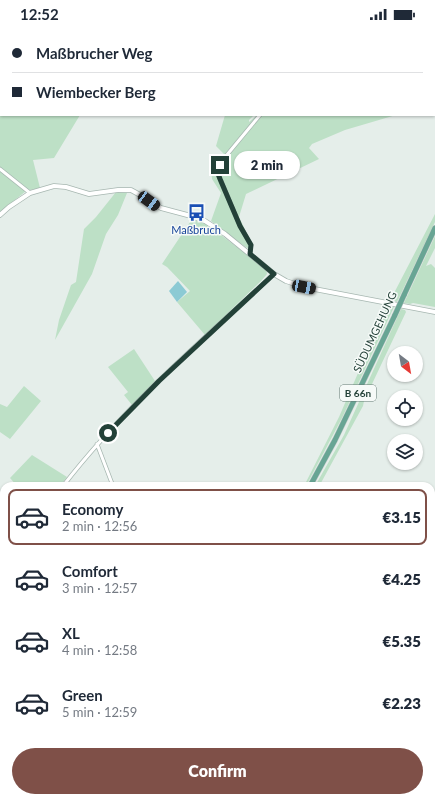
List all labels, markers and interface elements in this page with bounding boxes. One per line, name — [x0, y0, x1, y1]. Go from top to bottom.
text: 12:52 — [20, 5, 59, 23]
text: Maßbrucher Weg — [36, 44, 153, 62]
text: Wiembecker Berg — [36, 83, 156, 101]
callout: 2 min — [234, 151, 300, 179]
route end — [211, 156, 229, 174]
text: 2 min — [251, 157, 283, 173]
car — [136, 189, 162, 213]
bus stop icon: Maßbruch — [186, 202, 206, 222]
place label: Maßbruch — [171, 223, 221, 236]
car — [291, 279, 317, 295]
street label: SÜDUMGEHUNG — [350, 289, 399, 374]
north arrow — [387, 346, 423, 382]
map controls — [387, 346, 423, 470]
road number: B 66n — [340, 385, 376, 401]
button: locate — [387, 390, 423, 426]
route start — [99, 424, 117, 442]
button: layers — [387, 434, 423, 470]
icon: car — [14, 499, 50, 535]
text: Economy — [62, 500, 123, 518]
text: €3.15 — [383, 508, 421, 526]
text: 2 min · 12:56 — [62, 518, 137, 534]
icon: car — [14, 561, 50, 597]
text: Comfort — [62, 562, 118, 580]
text: €4.25 — [383, 570, 421, 588]
text: 3 min · 12:57 — [62, 580, 137, 596]
icon: car — [14, 623, 50, 659]
text: XL — [62, 624, 80, 642]
text: €5.35 — [383, 632, 421, 650]
text: 4 min · 12:58 — [62, 642, 137, 658]
icon: car — [14, 685, 50, 721]
text: Green — [62, 686, 103, 704]
text: €2.23 — [383, 694, 421, 712]
text: 5 min · 12:59 — [62, 704, 137, 720]
button: Confirm — [12, 748, 423, 794]

